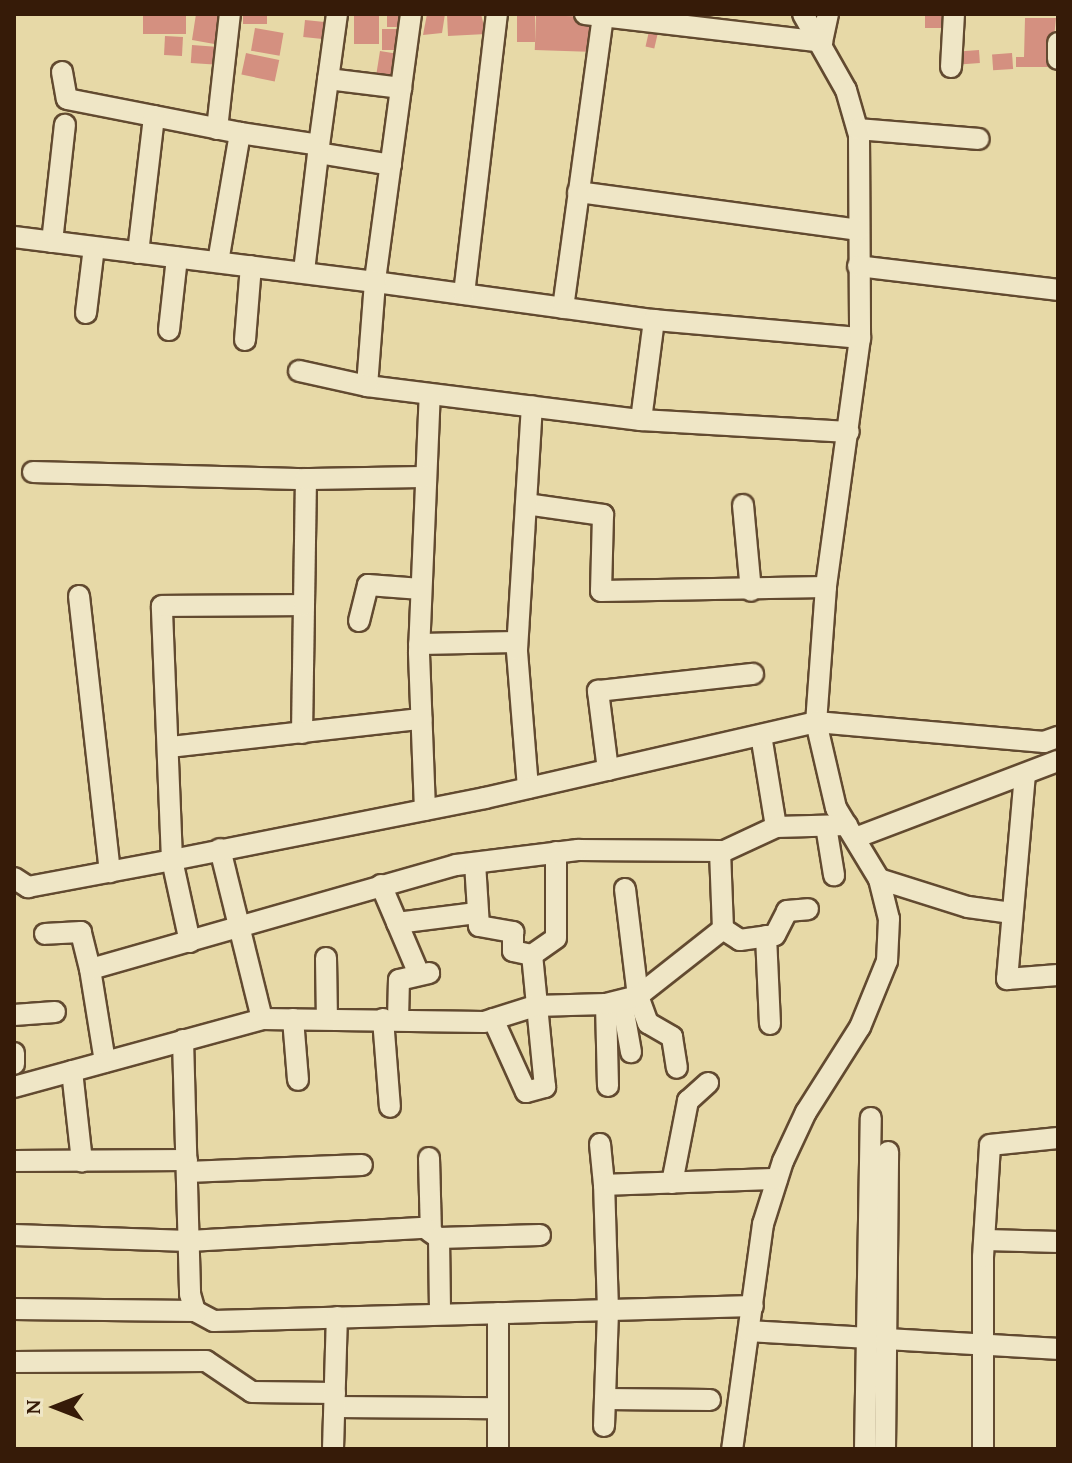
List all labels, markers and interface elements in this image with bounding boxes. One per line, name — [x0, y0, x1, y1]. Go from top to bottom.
north arrow — [16, 1367, 96, 1447]
text: N — [16, 1400, 48, 1414]

